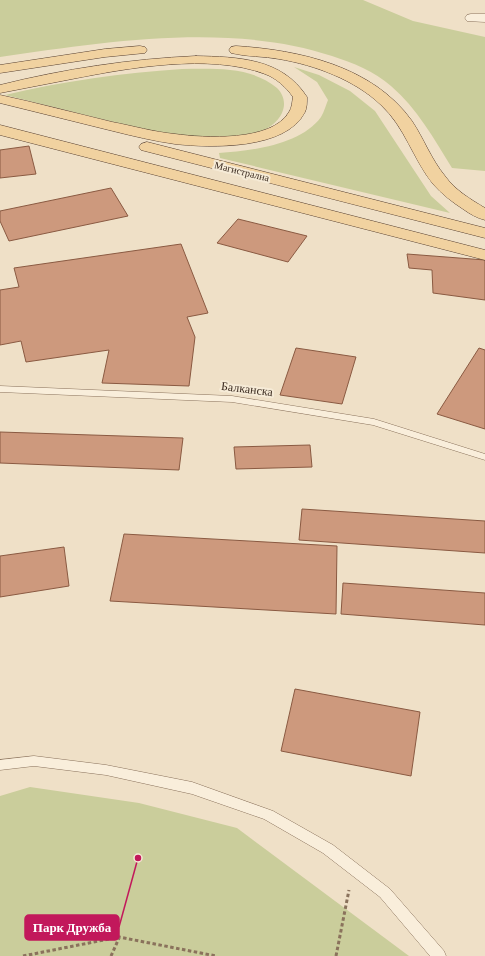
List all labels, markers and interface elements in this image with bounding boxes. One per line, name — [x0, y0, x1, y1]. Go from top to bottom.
street label: Магистрална — [213, 159, 271, 184]
street label: Балканска — [220, 379, 274, 399]
callout: Парк Дружба — [25, 915, 119, 940]
text: Парк Дружба — [33, 920, 112, 935]

